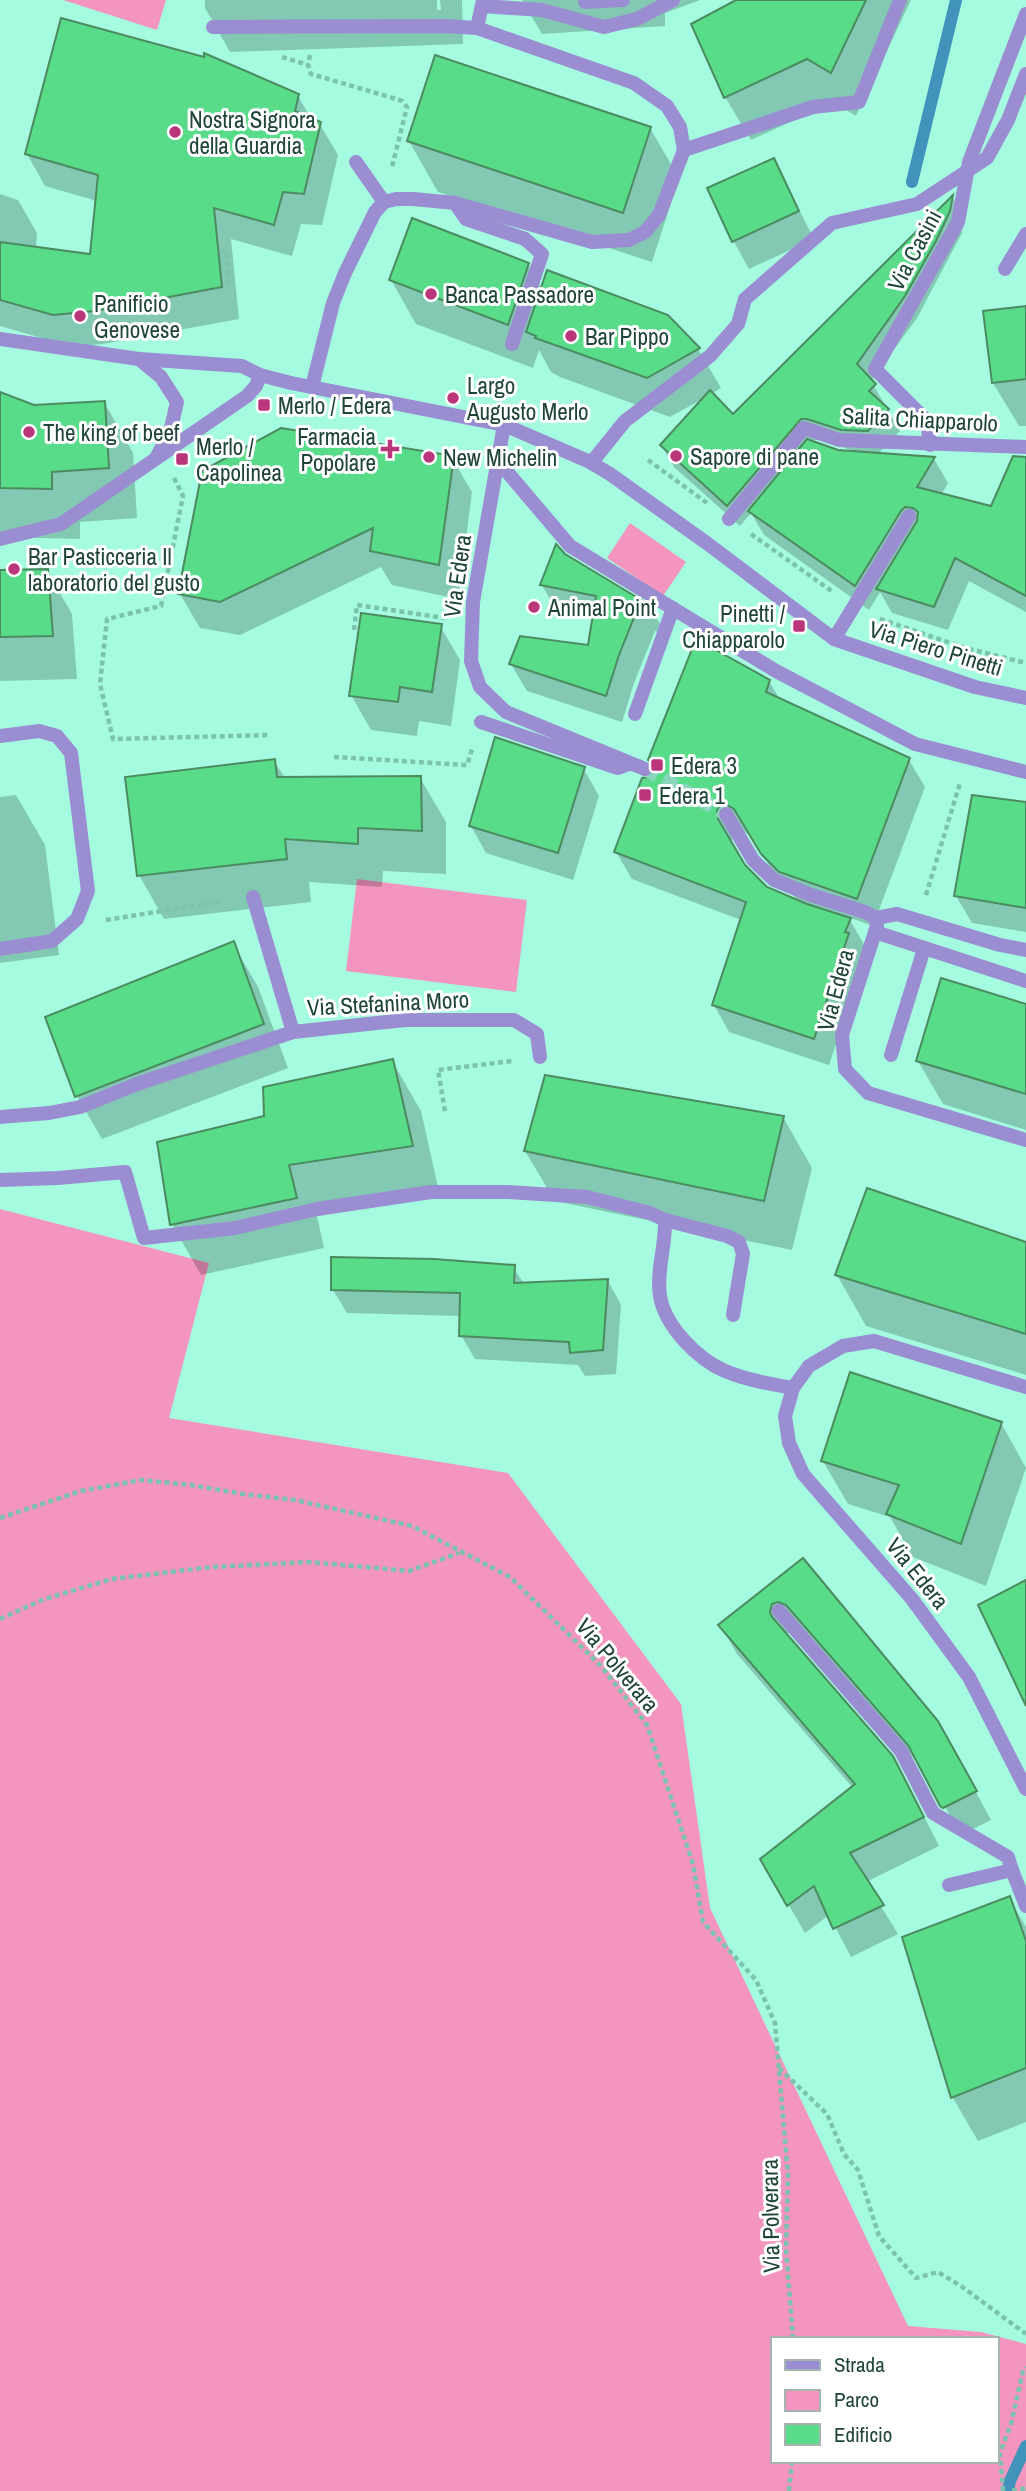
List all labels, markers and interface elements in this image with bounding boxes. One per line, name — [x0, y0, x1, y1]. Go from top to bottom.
place label: Nostra Signora della Guardia — [189, 104, 316, 161]
marker: Nostra Signora della Guardia — [167, 124, 183, 140]
street label: Via Casini — [880, 204, 948, 296]
place label: Banca Passadore — [445, 279, 594, 310]
marker: Banca Passadore — [423, 286, 439, 302]
place label: Panificio Genovese — [94, 288, 180, 345]
marker: Panificio Genovese — [72, 308, 88, 324]
place label: Bar Pippo — [585, 321, 669, 352]
marker: Bar Pippo — [563, 328, 579, 344]
place label: Largo Augusto Merlo — [466, 370, 589, 427]
place label: Merlo / Edera — [278, 390, 392, 421]
marker: Largo Augusto Merlo — [445, 390, 461, 406]
marker: Merlo / Edera — [256, 397, 272, 413]
street label: Salita Chiapparolo — [841, 399, 999, 439]
place label: The king of beef — [43, 417, 180, 448]
place label: Farmacia Popolare — [297, 421, 377, 478]
marker: The king of beef — [21, 424, 37, 440]
place label: Merlo / Capolinea — [196, 431, 282, 488]
marker: Farmacia Popolare — [382, 441, 398, 457]
place label: Sapore di pane — [690, 441, 819, 472]
place label: New Michelin — [443, 442, 557, 473]
marker: Sapore di pane — [668, 448, 684, 464]
marker: New Michelin — [421, 449, 437, 465]
marker: Merlo / Capolinea — [174, 451, 190, 467]
street label: Via Edera — [436, 532, 478, 620]
place label: Bar Pasticceria Il laboratorio del gusto — [28, 541, 200, 598]
marker: Bar Pasticceria Il laboratorio del gusto — [6, 561, 22, 577]
place label: Animal Point — [547, 592, 656, 623]
place label: Pinetti / Chiapparolo — [682, 598, 786, 655]
marker: Animal Point — [526, 599, 542, 615]
street label: Via Piero Pinetti — [865, 613, 1007, 683]
marker: Pinetti / Chiapparolo — [791, 618, 807, 634]
place label: Edera 3 — [671, 750, 737, 781]
marker: Edera 3 — [649, 757, 665, 773]
place label: Edera 1 — [659, 780, 726, 811]
marker: Edera 1 — [637, 787, 653, 803]
street label: Via Edera — [809, 945, 861, 1034]
street label: Via Stefanina Moro — [306, 983, 470, 1023]
street label: Via Edera — [880, 1531, 957, 1616]
street label: Via Polverara — [570, 1611, 667, 1719]
street label: Via Polverara — [753, 2158, 786, 2273]
legend — [771, 2337, 998, 2463]
text: Strada — [834, 2350, 885, 2379]
text: Parco — [834, 2385, 879, 2414]
text: Edificio — [834, 2420, 892, 2449]

